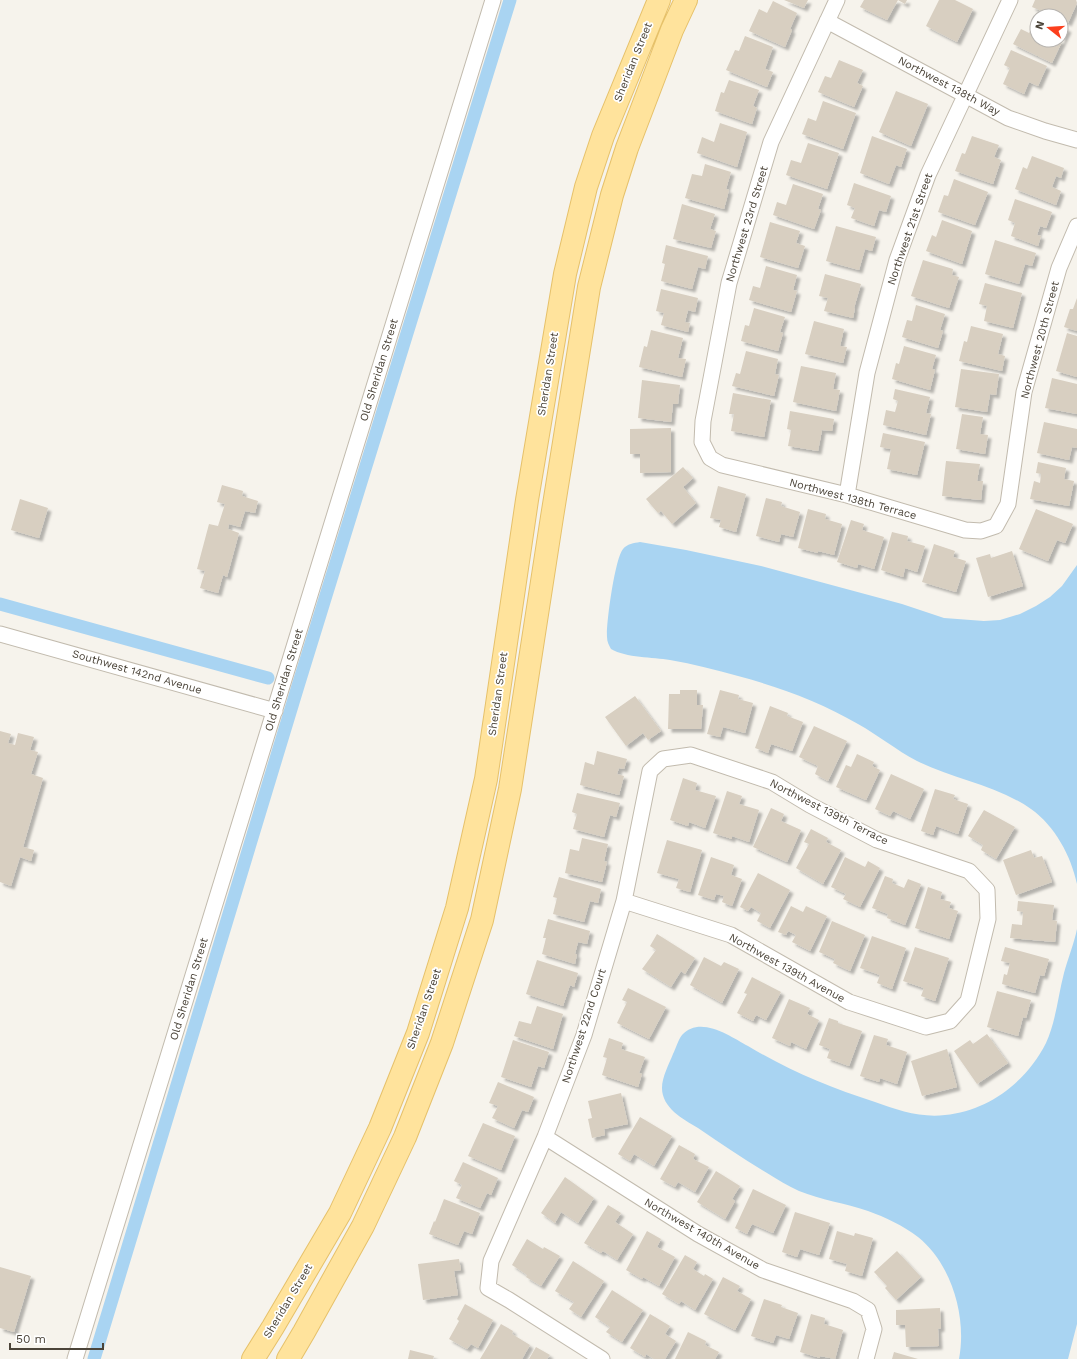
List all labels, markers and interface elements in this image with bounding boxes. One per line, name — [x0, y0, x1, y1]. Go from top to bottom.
north arrow — [1029, 8, 1069, 48]
text: N — [1033, 19, 1047, 31]
street label: Sheridan Street — [611, 20, 655, 104]
street label: Northwest 138th Way — [896, 54, 1002, 119]
street label: Northwest 23rd Street — [723, 164, 771, 284]
street label: Northwest 21st Street — [885, 171, 935, 287]
street label: Northwest 20th Street — [1018, 279, 1062, 400]
street label: Old Sheridan Street — [357, 317, 401, 423]
street label: Sheridan Street — [535, 331, 561, 417]
street label: Northwest 138th Terrace — [788, 476, 918, 522]
street label: Old Sheridan Street — [262, 627, 306, 733]
street label: Southwest 142nd Avenue — [71, 647, 203, 697]
street label: Sheridan Street — [486, 651, 510, 737]
street label: Northwest 139th Terrace — [768, 776, 890, 848]
street label: Northwest 139th Avenue — [727, 931, 847, 1005]
street label: Old Sheridan Street — [167, 936, 211, 1042]
street label: Sheridan Street — [404, 967, 444, 1051]
street label: Northwest 22nd Court — [559, 967, 609, 1085]
street label: Northwest 140th Avenue — [642, 1196, 762, 1272]
street label: Sheridan Street — [261, 1261, 316, 1341]
scale bar — [10, 1325, 103, 1351]
text: 50 m — [16, 1332, 46, 1346]

